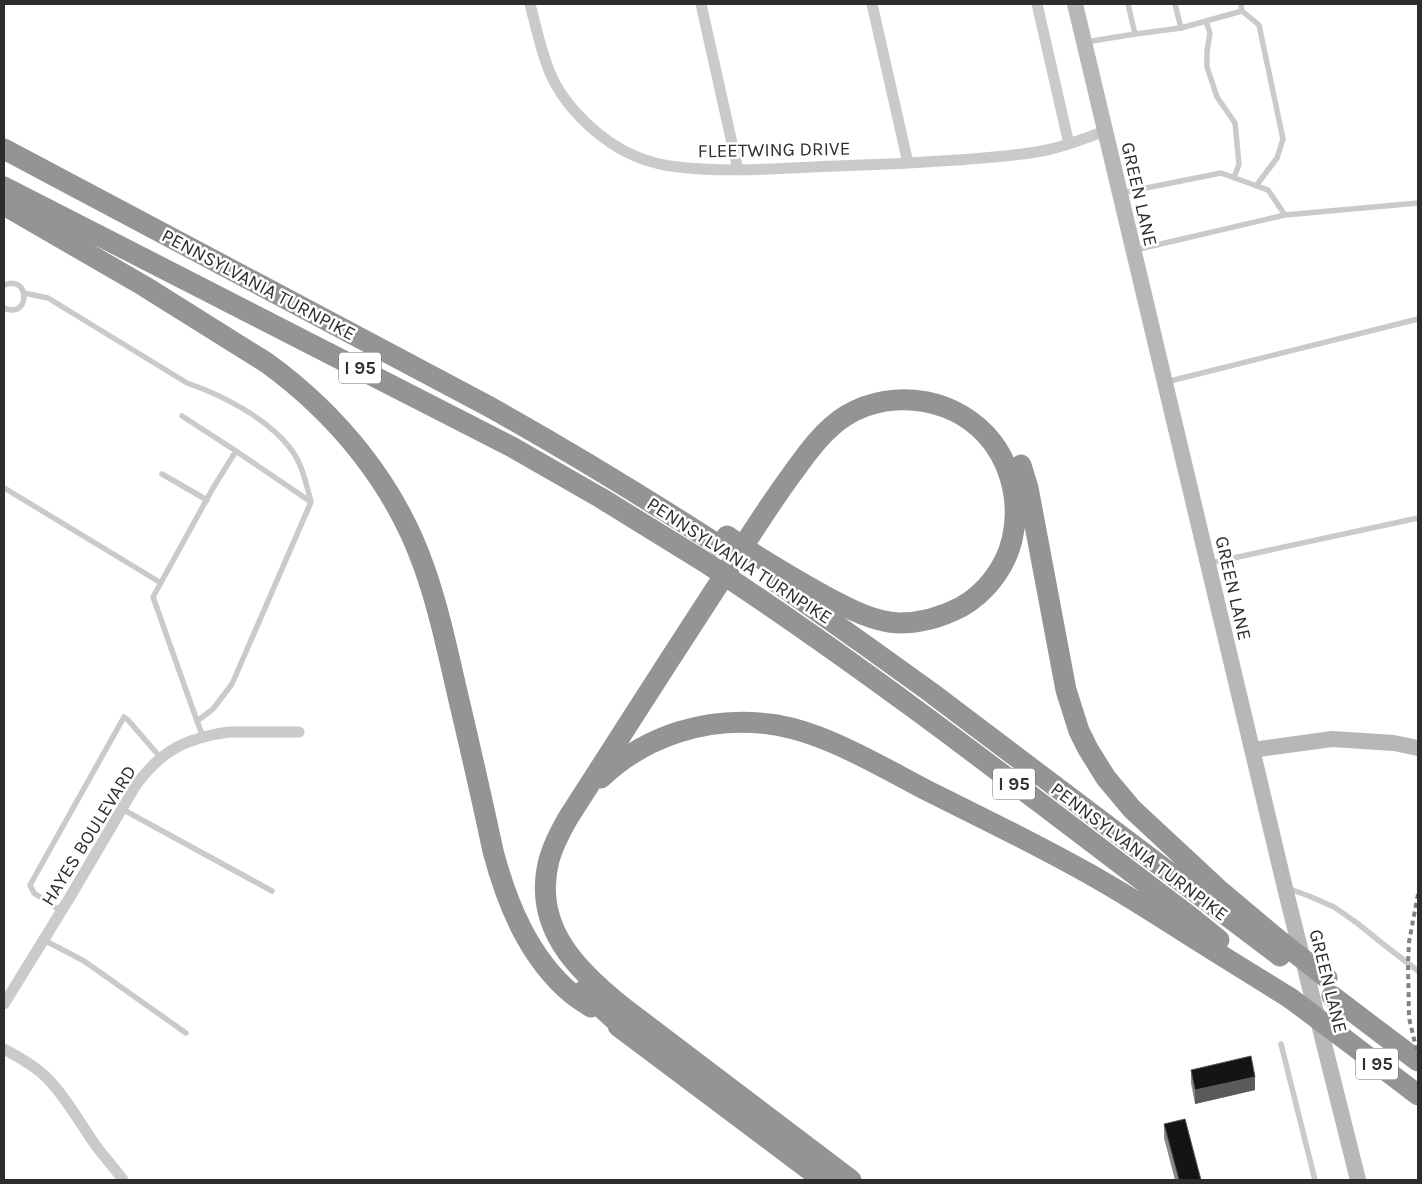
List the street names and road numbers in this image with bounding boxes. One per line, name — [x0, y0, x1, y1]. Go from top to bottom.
street label: FLEETWING DRIVE — [698, 138, 851, 162]
street label: GREEN LANE — [1116, 140, 1162, 248]
street label: PENNSYLVANIA TURNPIKE — [158, 224, 359, 345]
road number: I 95 — [339, 352, 381, 383]
street label: PENNSYLVANIA TURNPIKE — [643, 493, 836, 629]
street label: GREEN LANE — [1210, 534, 1256, 642]
street label: HAYES BOULEVARD — [37, 761, 141, 910]
road number: I 95 — [993, 769, 1035, 800]
street label: PENNSYLVANIA TURNPIKE — [1047, 778, 1232, 926]
street label: GREEN LANE — [1305, 927, 1352, 1035]
road number: I 95 — [1356, 1048, 1398, 1080]

